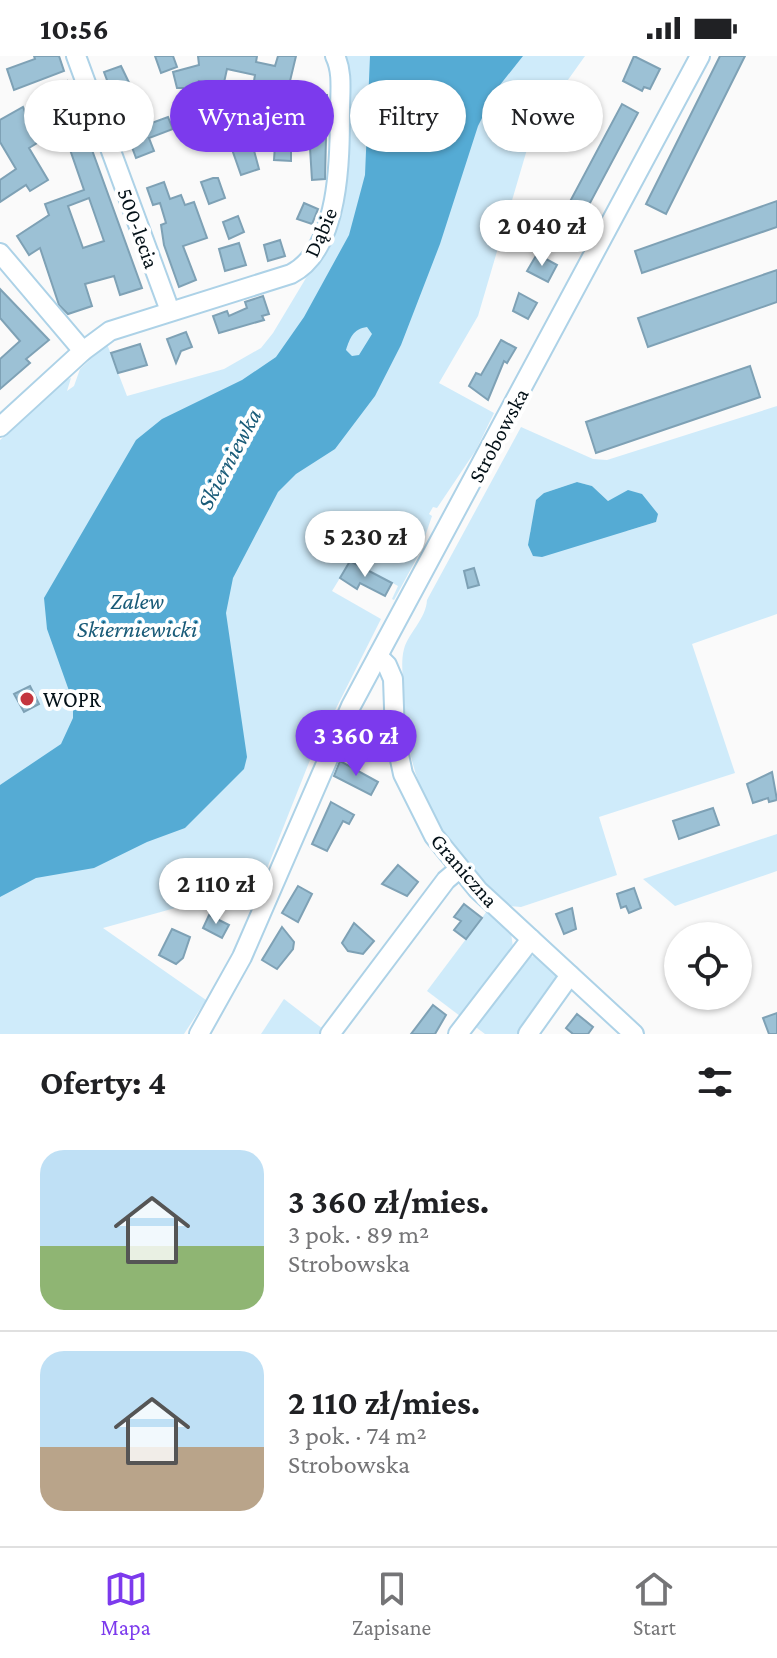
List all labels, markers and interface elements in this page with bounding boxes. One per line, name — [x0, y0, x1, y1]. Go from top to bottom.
text: 10:56 — [40, 12, 109, 45]
chip: Kupno — [24, 80, 154, 152]
chip: Wynajem — [170, 80, 334, 152]
chip: Filtry — [350, 80, 466, 152]
chip: Nowe — [482, 80, 603, 152]
street label: 500-lecia — [112, 185, 165, 272]
pin: 2 040 zł — [459, 200, 625, 268]
street label: Dąbie — [299, 204, 342, 261]
text: 2 040 zł — [498, 211, 586, 240]
street label: Strobowska — [463, 384, 534, 487]
water label: Skierniewka — [191, 404, 266, 514]
pin: 5 230 zł — [282, 511, 448, 579]
text: 5 230 zł — [323, 522, 407, 551]
water label: Zalew Skierniewicki — [77, 587, 198, 642]
place label: WOPR — [43, 687, 102, 712]
marker: WOPR — [18, 690, 36, 708]
pin: 3 360 zł — [273, 710, 439, 778]
text: 3 360 zł — [314, 721, 398, 750]
street label: Graniczna — [426, 828, 503, 912]
pin: 2 110 zł — [133, 858, 299, 926]
text: 2 110 zł — [177, 869, 255, 898]
map controls — [664, 922, 752, 1010]
button: locate — [664, 922, 752, 1010]
icon: filters — [693, 1060, 737, 1104]
text: Oferty: 4 — [40, 1064, 166, 1101]
icon: home — [104, 1182, 200, 1278]
text: 3 360 zł/mies. — [288, 1183, 489, 1220]
text: 3 pok. · 89 m² — [288, 1220, 429, 1249]
text: Strobowska — [288, 1249, 410, 1278]
icon: home — [104, 1383, 200, 1479]
text: 2 110 zł/mies. — [288, 1384, 480, 1421]
text: 3 pok. · 74 m² — [288, 1421, 427, 1450]
text: Strobowska — [288, 1450, 410, 1479]
tab: Mapa — [101, 1567, 151, 1640]
tab: Zapisane — [352, 1567, 431, 1640]
tab: Start — [632, 1567, 676, 1640]

